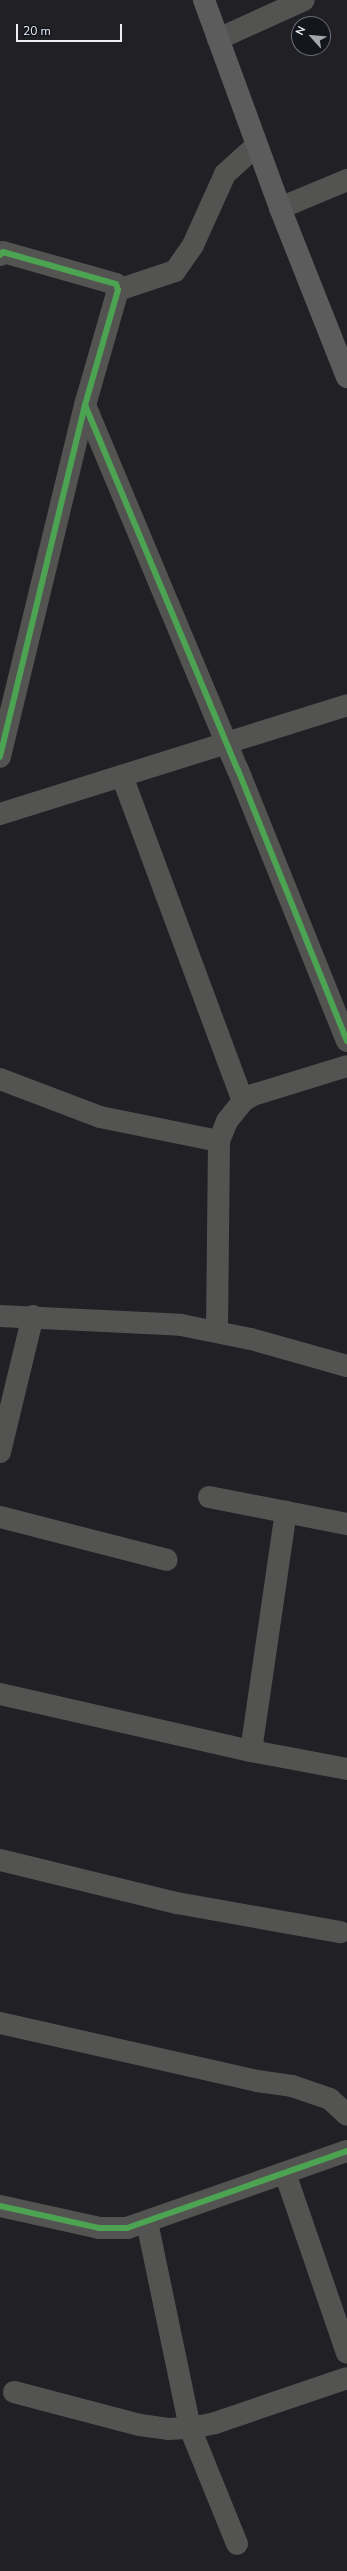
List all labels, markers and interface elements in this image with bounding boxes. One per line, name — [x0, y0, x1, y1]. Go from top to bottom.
scale bar — [18, 16, 124, 42]
north arrow — [291, 16, 331, 56]
text: 20 m — [23, 23, 51, 39]
text: N — [292, 24, 309, 38]

